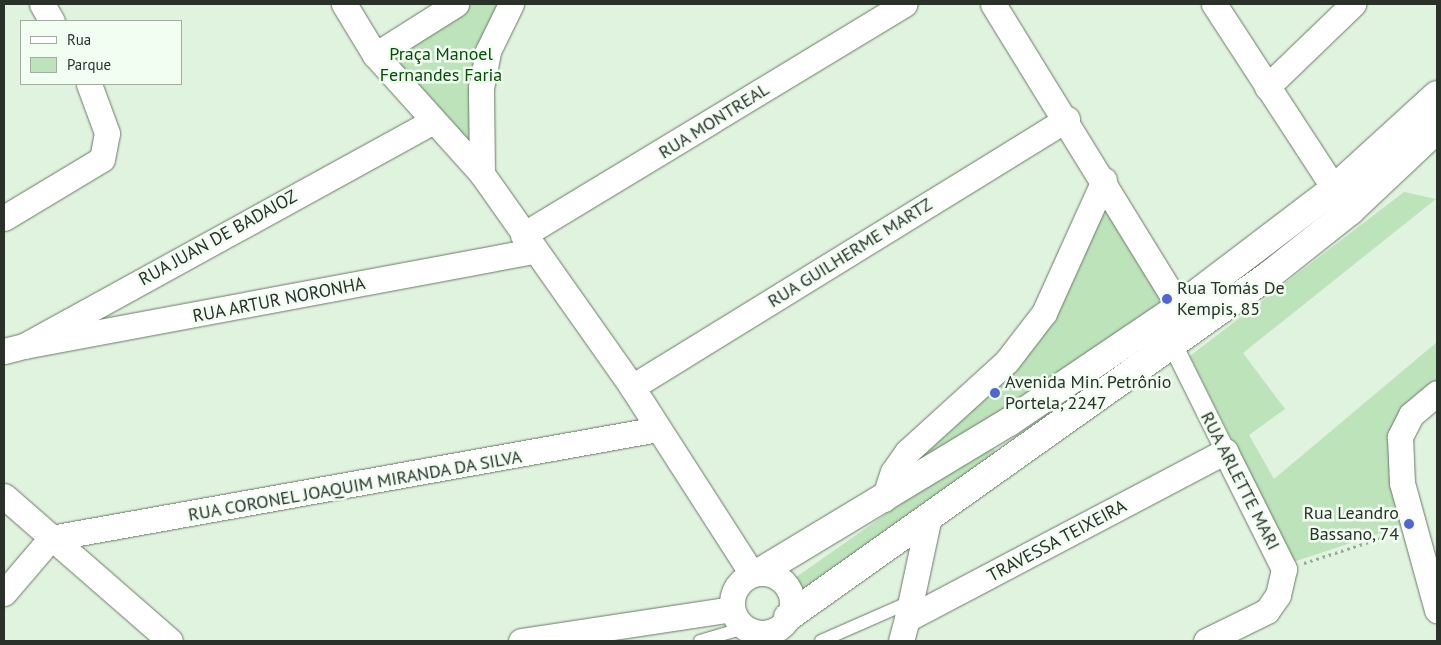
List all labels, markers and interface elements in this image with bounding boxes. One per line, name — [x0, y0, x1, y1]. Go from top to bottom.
legend — [20, 20, 182, 85]
text: Rua — [67, 30, 91, 49]
park label: Praça Manoel Fernandes Faria — [380, 44, 502, 86]
text: Parque — [67, 55, 111, 74]
street label: RUA MONTREAL — [655, 78, 773, 164]
street label: RUA JUAN DE BADAJOZ — [135, 185, 301, 291]
street label: RUA GUILHERME MARTZ — [764, 194, 936, 312]
street label: RUA ARTUR NORONHA — [190, 273, 368, 327]
place label: Rua Tomás De Kempis, 85 — [1177, 278, 1285, 320]
marker: Rua Tomás De Kempis, 85 — [1161, 293, 1173, 305]
place label: Avenida Min. Petrônio Portela, 2247 — [1005, 372, 1173, 414]
marker: Avenida Min. Petrônio Portela, 2247 — [989, 387, 1001, 399]
street label: RUA ARLETTE MARI — [1196, 408, 1284, 554]
street label: RUA CORONEL JOAQUIM MIRANDA DA SILVA — [185, 446, 525, 526]
street label: TRAVESSA TEIXEIRA — [983, 495, 1131, 587]
place label: Rua Leandro Bassano, 74 — [1303, 503, 1399, 546]
marker: Rua Leandro Bassano, 74 — [1403, 518, 1415, 530]

